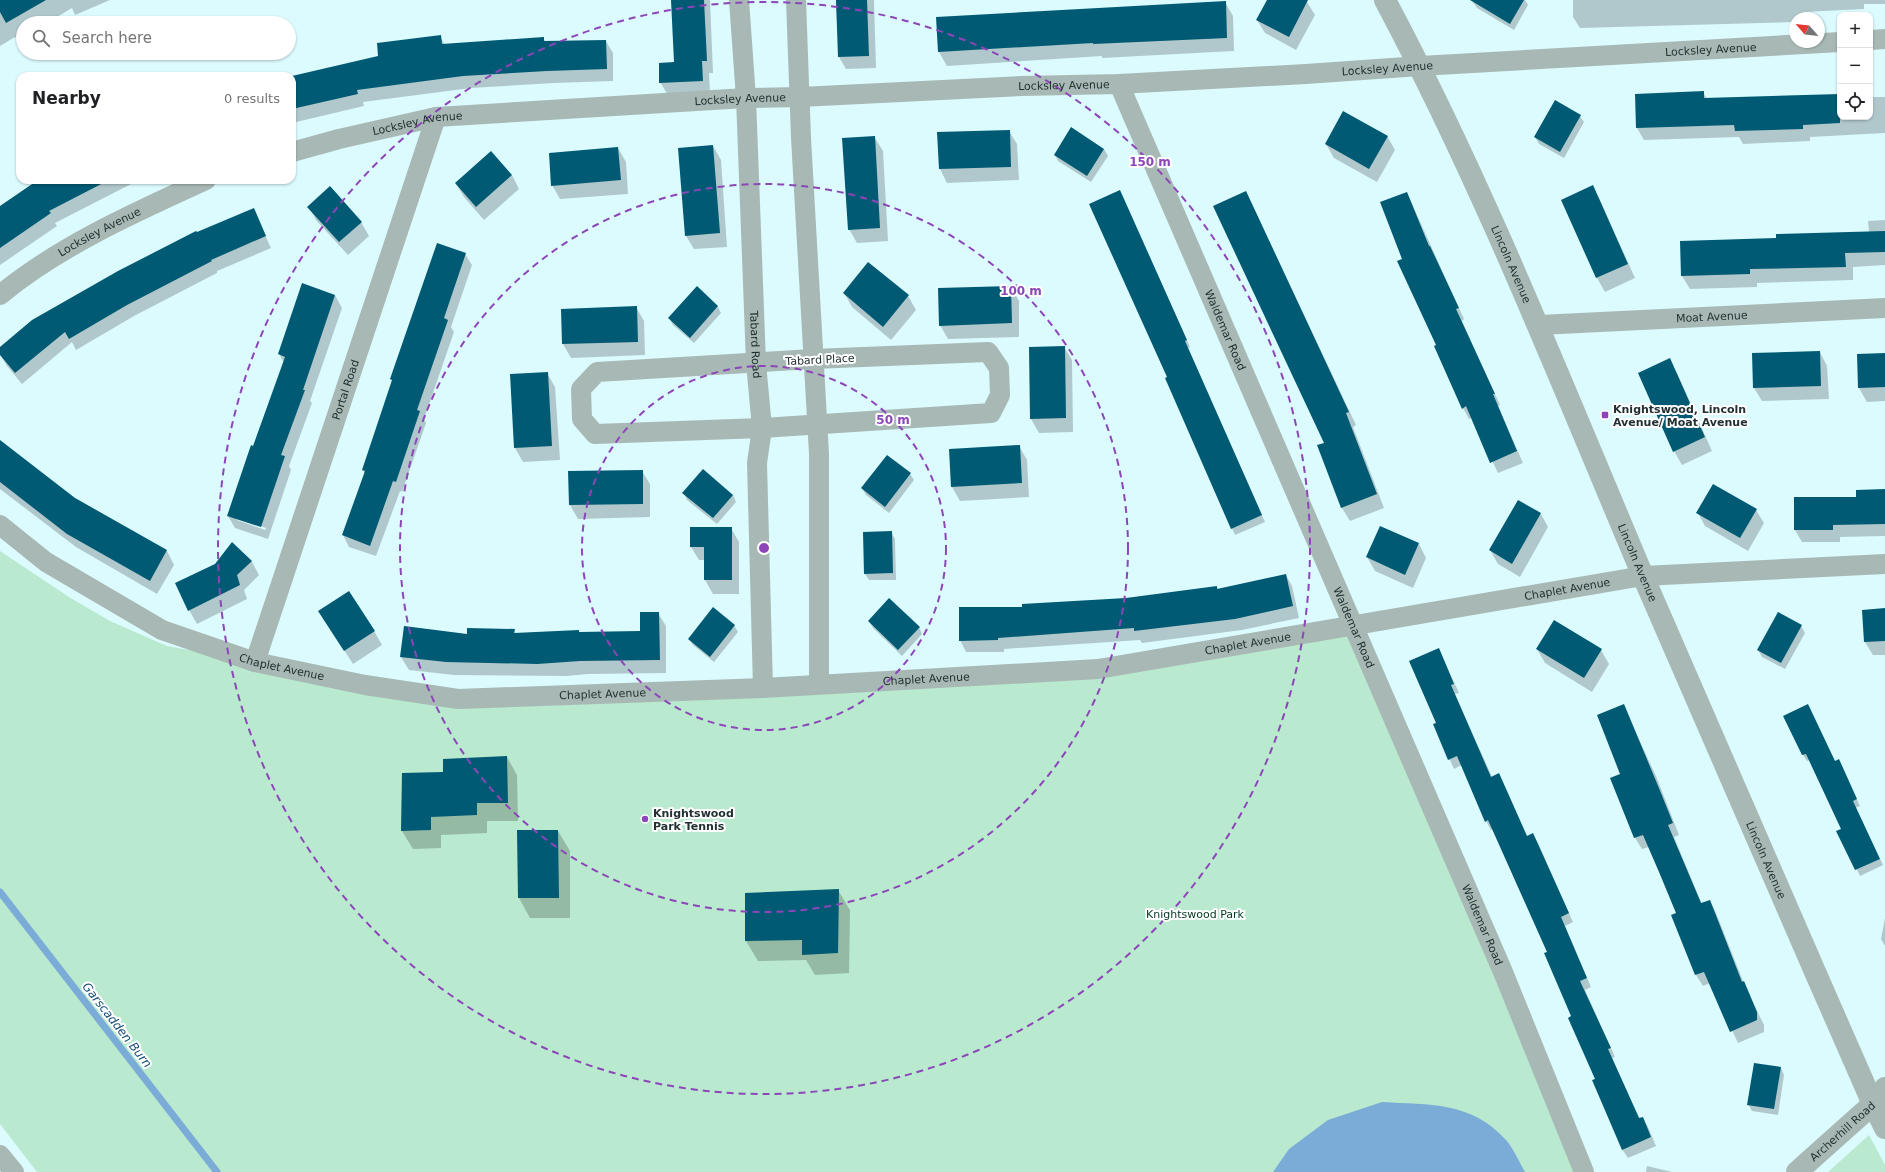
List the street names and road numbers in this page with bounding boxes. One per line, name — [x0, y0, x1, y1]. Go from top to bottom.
street label: Locksley Avenue — [1665, 40, 1757, 58]
street label: Locksley Avenue — [1341, 59, 1434, 78]
street label: Locksley Avenue — [1018, 78, 1110, 93]
street label: Locksley Avenue — [694, 91, 786, 108]
street label: Locksley Avenue — [371, 109, 463, 138]
street label: Locksley Avenue — [56, 205, 143, 259]
street label: Lincoln Avenue — [1489, 223, 1534, 305]
street label: Waldemar Road — [1202, 288, 1249, 372]
street label: Moat Avenue — [1676, 308, 1748, 325]
street label: Tabard Road — [747, 309, 764, 379]
street label: Tabard Place — [784, 352, 855, 368]
street label: Portal Road — [329, 358, 362, 421]
street label: Lincoln Avenue — [1615, 522, 1660, 604]
street label: Chaplet Avenue — [1523, 575, 1611, 603]
street label: Waldemar Road — [1331, 585, 1377, 670]
street label: Chaplet Avenue — [1204, 630, 1292, 657]
street label: Chaplet Avenue — [237, 651, 326, 683]
street label: Chaplet Avenue — [882, 670, 970, 688]
street label: Chaplet Avenue — [559, 686, 647, 702]
street label: Lincoln Avenue — [1743, 819, 1789, 901]
street label: Waldemar Road — [1459, 882, 1506, 967]
street label: Archerhill Road — [1807, 1099, 1878, 1164]

